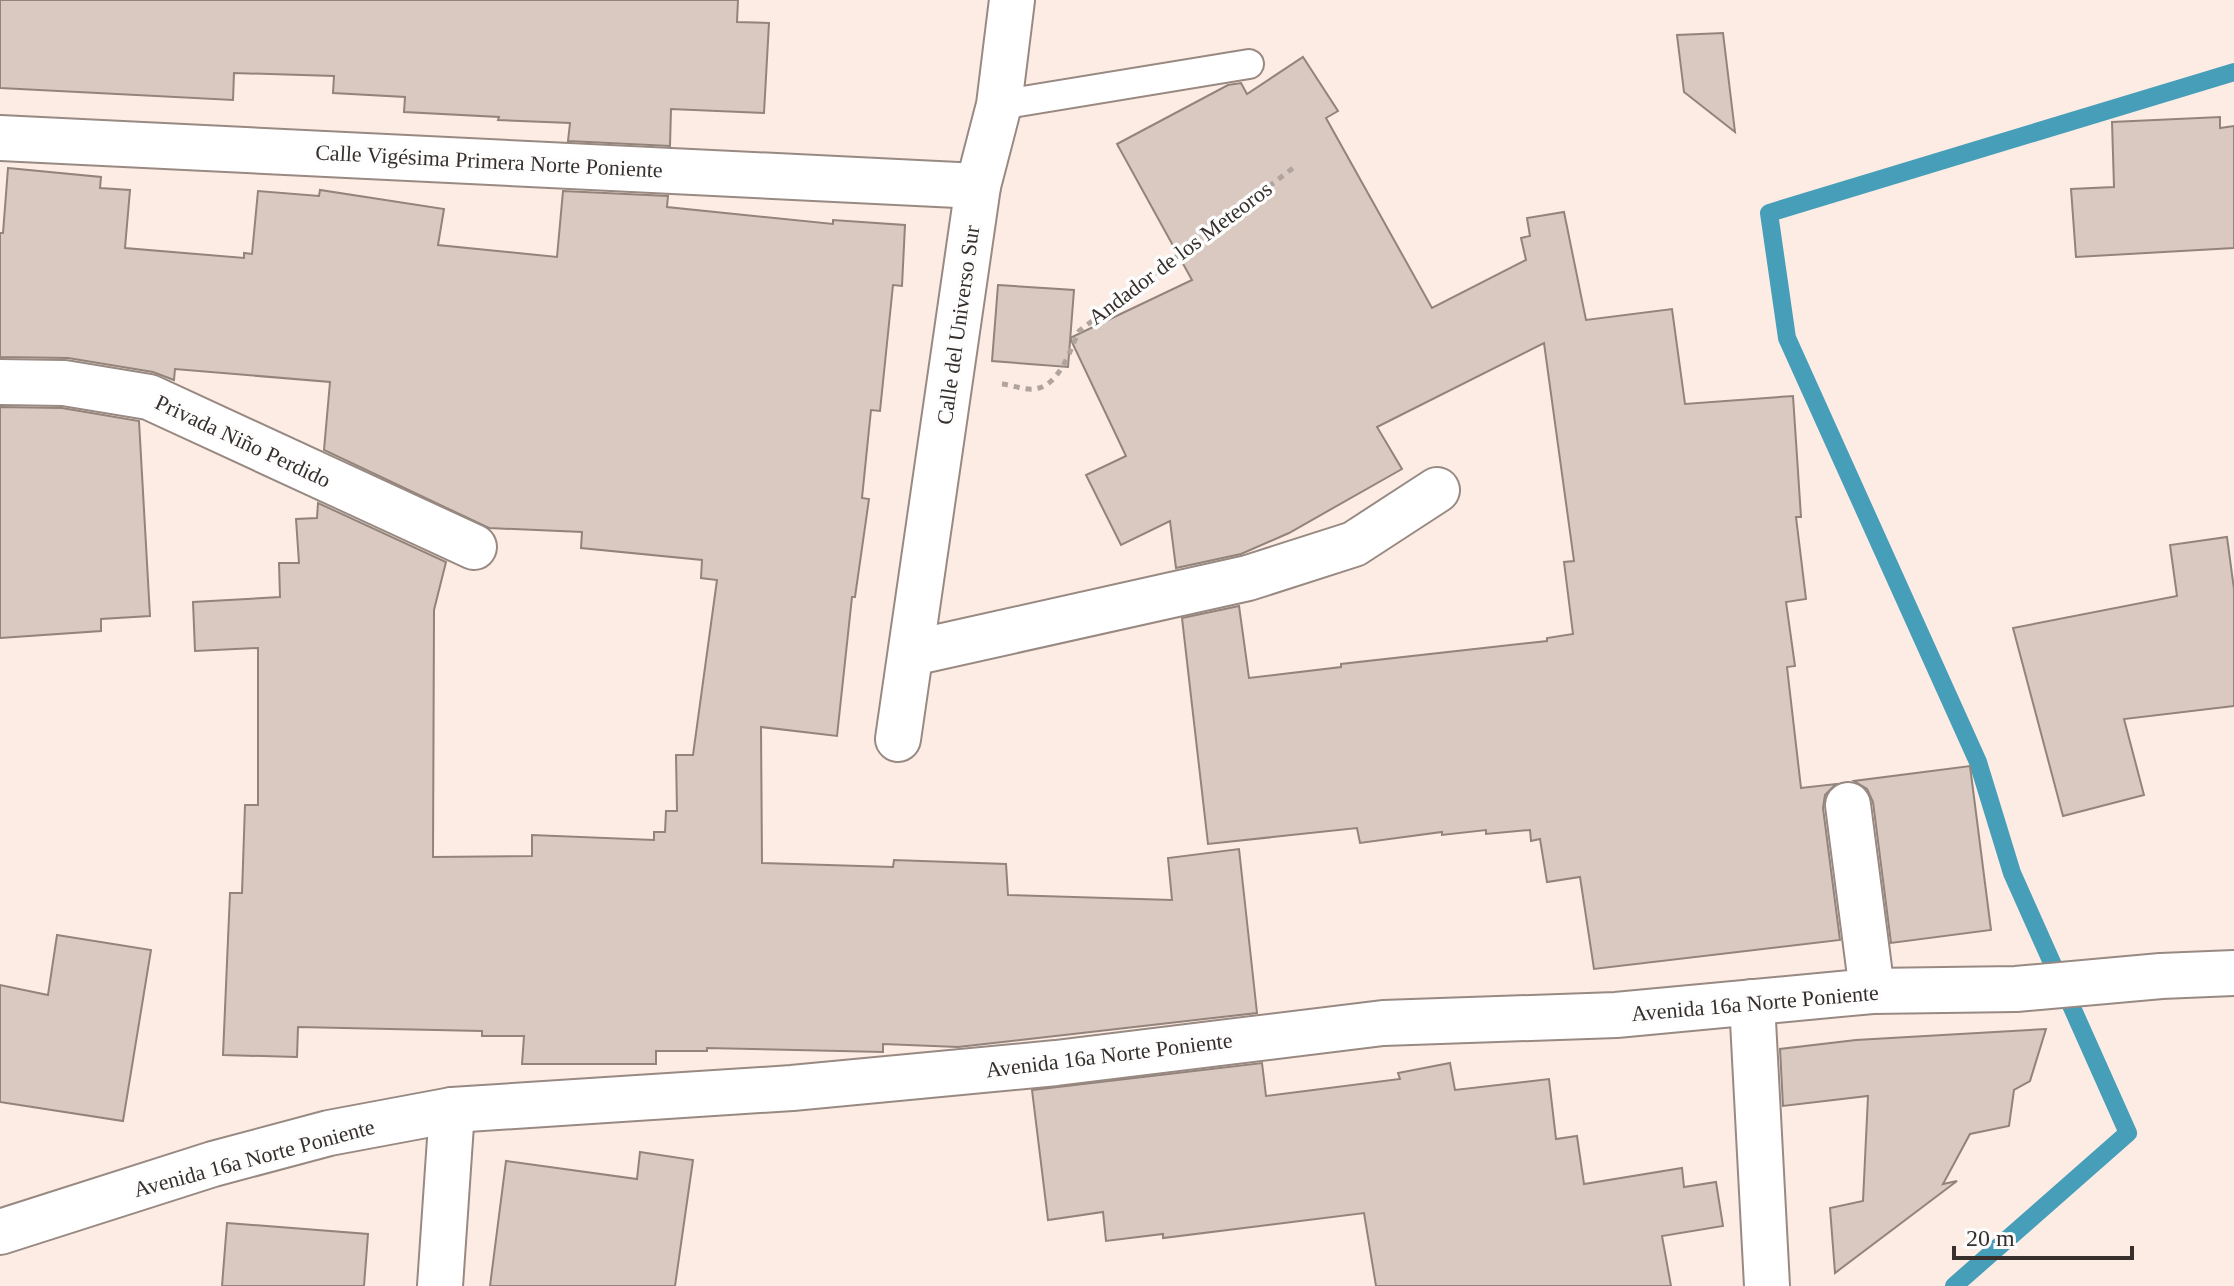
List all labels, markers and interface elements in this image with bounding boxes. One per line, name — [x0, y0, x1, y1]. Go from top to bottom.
street label: Calle Vigésima Primera Norte Poniente — [315, 139, 663, 183]
street label: Andador de los Meteoros — [1083, 176, 1277, 330]
street label: Calle del Universo Sur — [932, 223, 984, 426]
street label: Privada Niño Perdido — [151, 389, 335, 493]
street label: Avenida 16a Norte Poniente — [1630, 980, 1880, 1026]
street label: Avenida 16a Norte Poniente — [984, 1027, 1234, 1083]
street label: Avenida 16a Norte Poniente — [131, 1114, 377, 1202]
scale bar — [1954, 1210, 2132, 1260]
text: 20 m — [1966, 1225, 2015, 1251]

